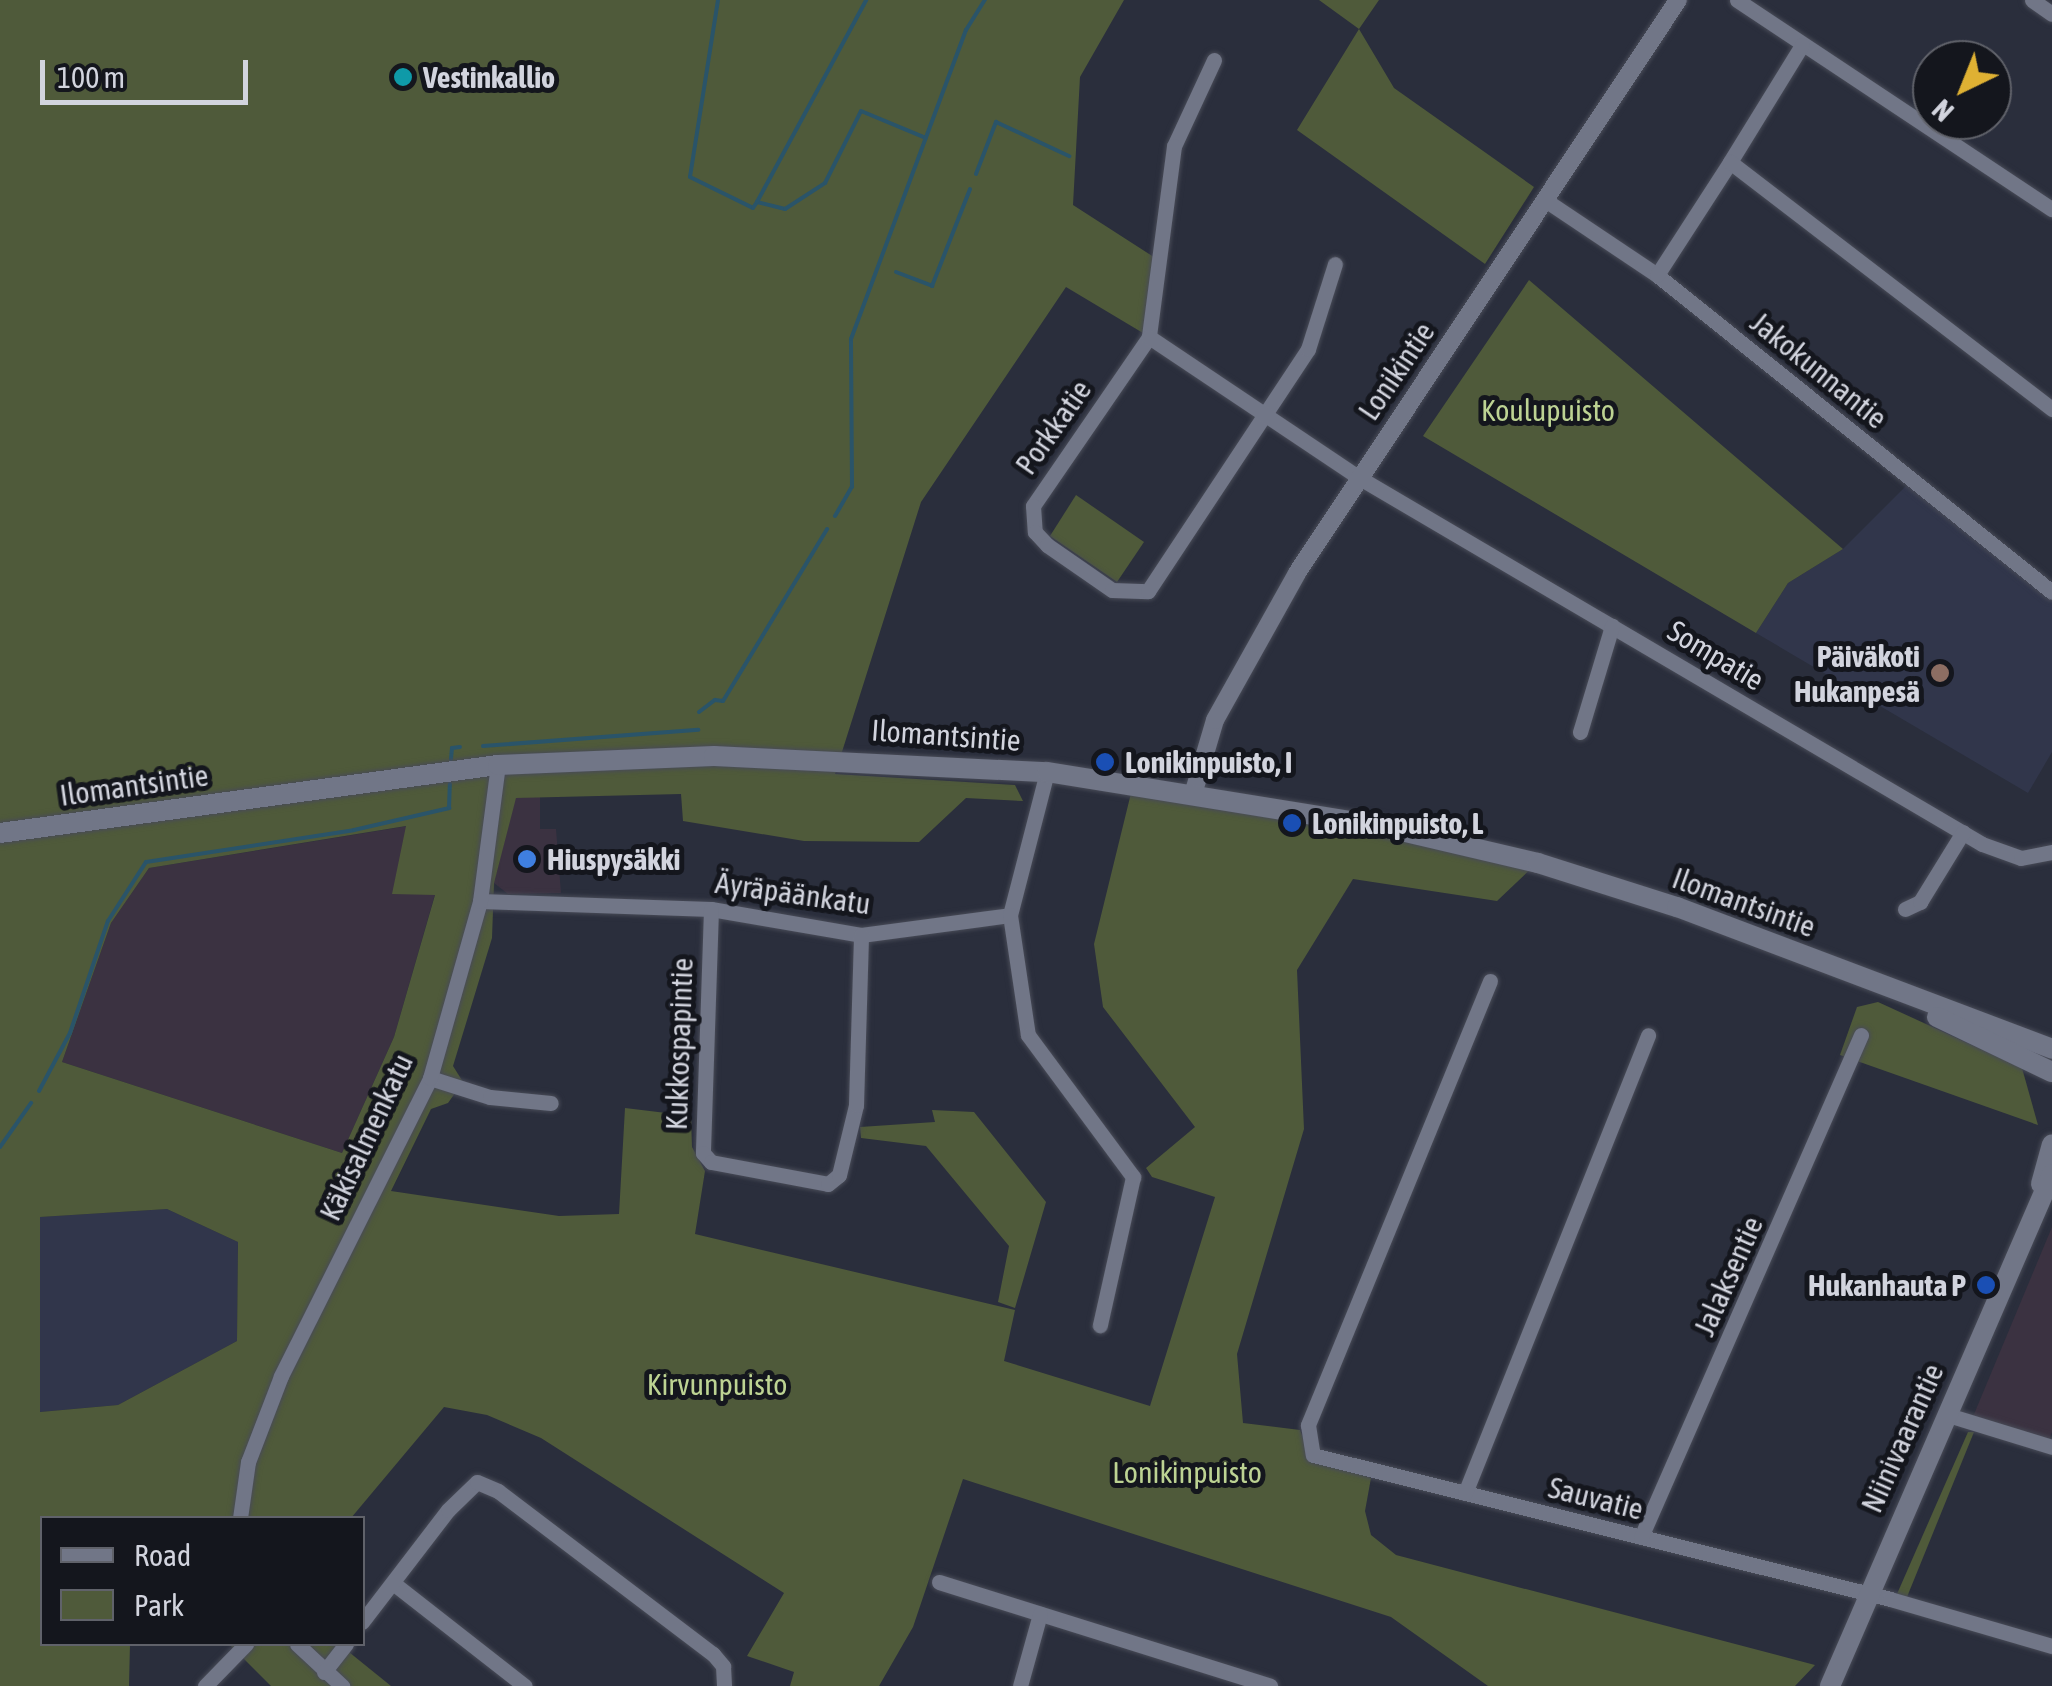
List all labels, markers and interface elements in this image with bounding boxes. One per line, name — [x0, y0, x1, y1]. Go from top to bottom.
scale bar — [45, 40, 252, 102]
north arrow — [1912, 40, 2012, 140]
place label: Vestinkallio — [423, 59, 555, 95]
text: 100 m — [57, 60, 125, 94]
marker: Vestinkallio — [392, 66, 414, 88]
text: N — [1926, 93, 1960, 128]
street label: Jakokunnantie — [1744, 304, 1894, 436]
street label: Lonikintie — [1350, 315, 1442, 427]
street label: Porkkatie — [1008, 373, 1098, 481]
park label: Koulupuisto — [1481, 392, 1615, 428]
street label: Sompatie — [1661, 612, 1771, 698]
place label: Päiväkoti Hukanpesä — [1794, 638, 1920, 708]
marker: Päiväkoti Hukanpesä — [1929, 662, 1951, 684]
street label: Ilomantsintie — [870, 712, 1022, 758]
place label: Lonikinpuisto, I — [1125, 744, 1292, 780]
marker: Lonikinpuisto, I — [1094, 751, 1116, 773]
street label: Ilomantsintie — [58, 757, 210, 813]
place label: Lonikinpuisto, L — [1312, 805, 1483, 841]
marker: Lonikinpuisto, L — [1281, 812, 1303, 834]
place label: Hiuspysäkki — [547, 841, 680, 877]
marker: Hiuspysäkki — [516, 848, 538, 870]
street label: Ilomantsintie — [1668, 860, 1820, 944]
street label: Äyräpäänkatu — [713, 864, 873, 922]
street label: Kukkospapintie — [658, 957, 700, 1131]
street label: Käkisalmenkatu — [312, 1048, 420, 1226]
street label: Jalaksentie — [1686, 1211, 1770, 1341]
place label: Hukanhauta P — [1808, 1267, 1966, 1303]
marker: Hukanhauta P — [1975, 1274, 1997, 1296]
street label: Niinivaarantie — [1853, 1358, 1951, 1518]
park label: Kirvunpuisto — [647, 1366, 787, 1402]
park label: Lonikinpuisto — [1112, 1454, 1262, 1490]
street label: Sauvatie — [1545, 1469, 1647, 1527]
legend — [40, 1516, 365, 1646]
text: Road — [134, 1538, 191, 1572]
text: Park — [134, 1588, 184, 1622]

